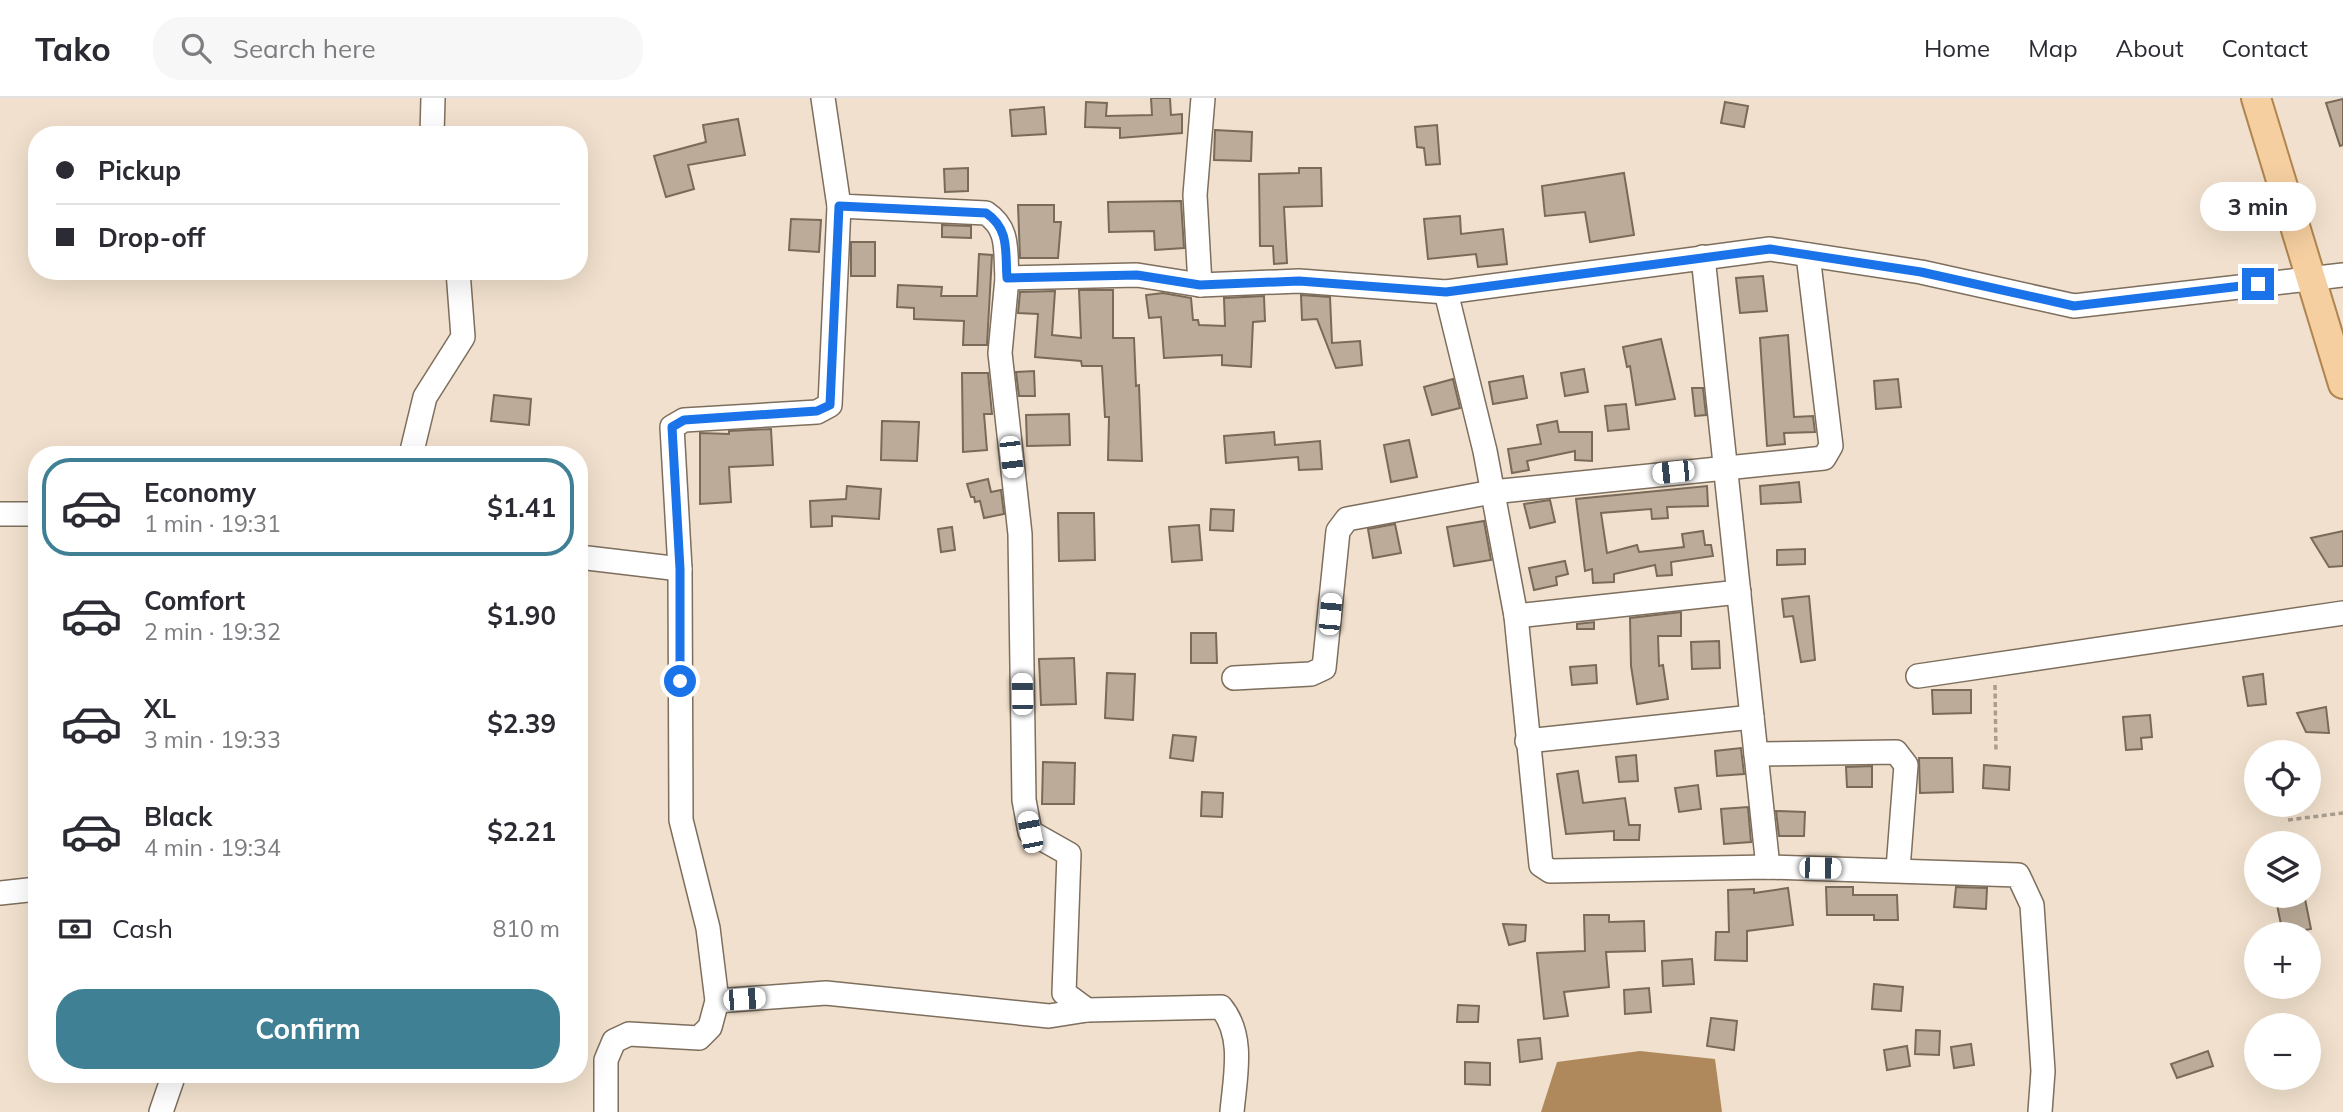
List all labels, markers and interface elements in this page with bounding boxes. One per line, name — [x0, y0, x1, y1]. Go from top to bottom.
search box — [153, 17, 643, 80]
text: Tako — [35, 28, 111, 69]
icon: search — [177, 29, 215, 67]
text: Search here — [233, 32, 376, 65]
text: Home — [1924, 33, 1990, 63]
text: Map — [2028, 33, 2078, 63]
text: About — [2116, 33, 2184, 63]
text: Contact — [2222, 33, 2308, 63]
text: Pickup — [98, 154, 181, 187]
callout: 3 min — [2200, 183, 2316, 232]
text: 3 min — [2228, 192, 2288, 221]
text: Drop-off — [98, 221, 205, 254]
route end — [2242, 268, 2274, 300]
car — [999, 435, 1024, 479]
car — [1652, 459, 1695, 485]
icon: car — [60, 476, 123, 539]
text: Economy — [144, 476, 256, 509]
text: $1.41 — [487, 491, 556, 524]
text: 1 min · 19:31 — [144, 509, 281, 538]
icon: car — [60, 584, 123, 647]
text: Comfort — [144, 584, 245, 617]
car — [1318, 592, 1343, 636]
text: $1.90 — [487, 599, 556, 632]
text: 2 min · 19:32 — [144, 617, 281, 646]
route start — [664, 665, 696, 697]
car — [1012, 673, 1033, 715]
icon: car — [60, 692, 123, 755]
text: XL — [144, 692, 176, 725]
text: $2.39 — [487, 707, 556, 740]
text: 3 min · 19:33 — [144, 725, 281, 754]
map controls — [2244, 740, 2321, 1090]
button: locate — [2244, 740, 2321, 817]
icon: car — [60, 800, 123, 863]
text: Black — [144, 800, 212, 833]
car — [1016, 809, 1045, 855]
text: $2.21 — [487, 815, 556, 848]
button: layers — [2244, 831, 2321, 908]
text: 4 min · 19:34 — [144, 833, 281, 862]
car — [1799, 857, 1842, 879]
icon: cash — [56, 910, 94, 948]
text: Cash — [112, 912, 173, 945]
text: 810 m — [492, 914, 560, 943]
button: + — [2244, 922, 2321, 999]
car — [723, 987, 766, 1011]
button: Confirm — [56, 989, 560, 1069]
button: − — [2244, 1013, 2321, 1090]

